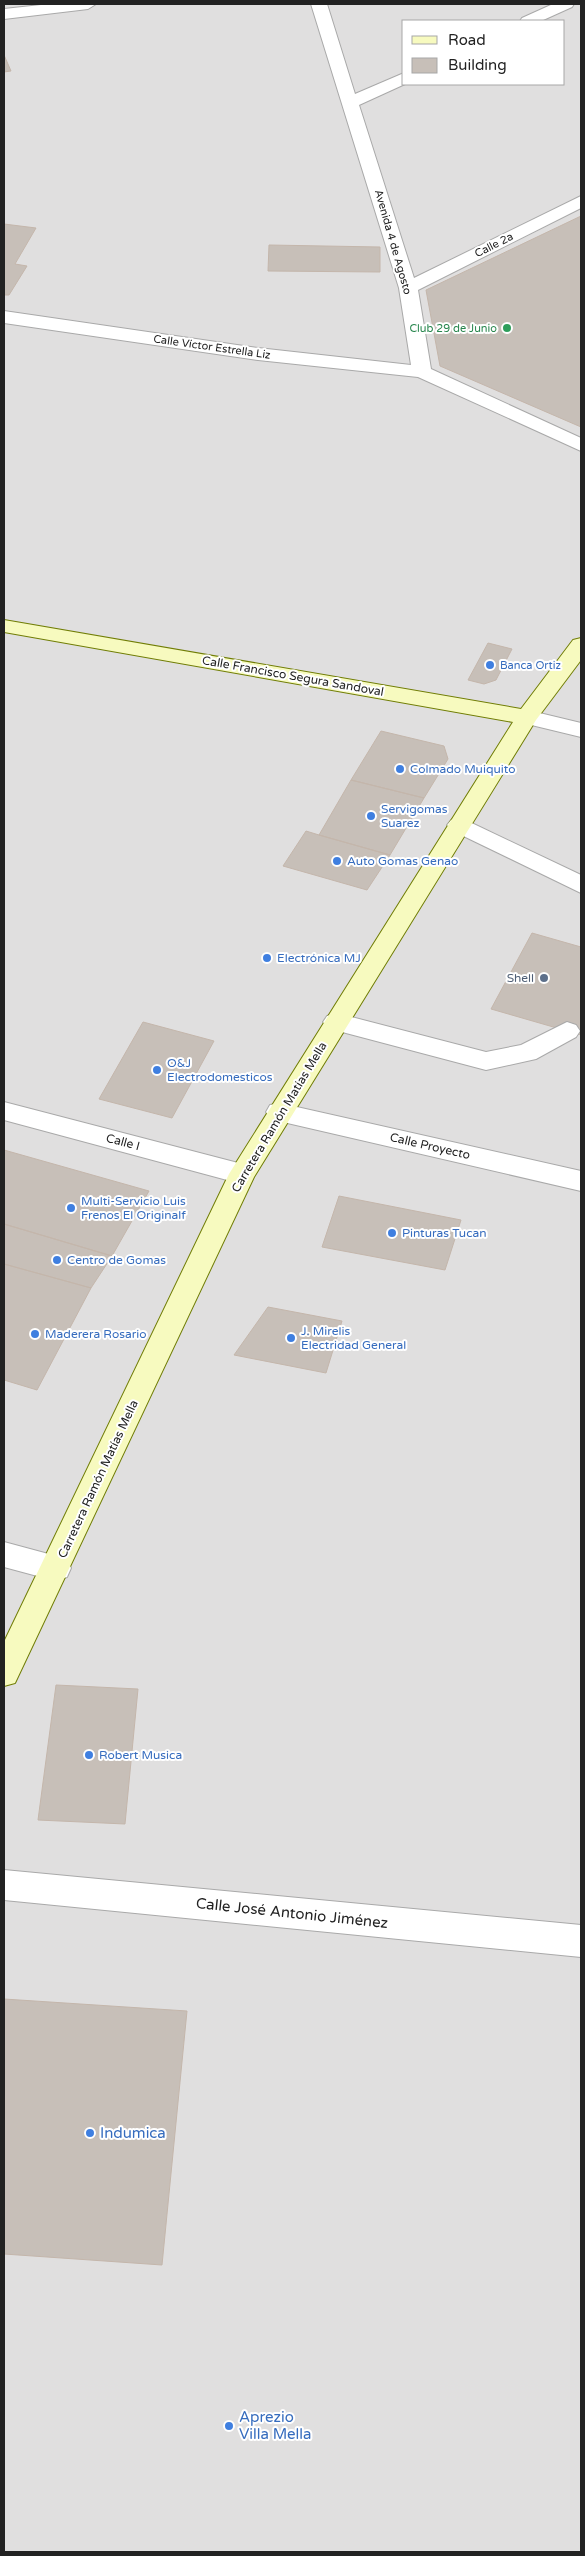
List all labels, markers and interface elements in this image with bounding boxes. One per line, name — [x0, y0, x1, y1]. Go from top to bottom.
legend — [402, 20, 565, 85]
text: Road — [448, 31, 486, 49]
text: Building — [448, 56, 507, 74]
street label: Avenida 4 de Agosto — [372, 188, 414, 296]
street label: Calle 2a — [473, 230, 515, 260]
place label: Club 29 de Junio — [409, 322, 497, 335]
marker: Club 29 de Junio — [501, 322, 513, 334]
street label: Calle Víctor Estrella Liz — [153, 332, 272, 362]
street label: Calle Francisco Segura Sandoval — [201, 653, 385, 699]
marker: Banca Ortiz — [484, 659, 496, 671]
place label: Banca Ortiz — [500, 659, 561, 672]
place label: Colmado Muiquito — [410, 762, 516, 776]
marker: Colmado Muiquito — [394, 763, 406, 775]
place label: Servigomas Suarez — [381, 802, 448, 830]
marker: Servigomas Suarez — [365, 810, 377, 822]
place label: Auto Gomas Genao — [347, 854, 458, 868]
marker: Auto Gomas Genao — [331, 855, 343, 867]
place label: Electrónica MJ — [277, 951, 361, 965]
marker: Electrónica MJ — [261, 952, 273, 964]
place label: Shell — [507, 971, 534, 985]
marker: Shell — [538, 972, 550, 984]
street label: Carretera Ramón Matías Mella — [228, 1039, 330, 1195]
place label: O&J Electrodomesticos — [167, 1056, 273, 1084]
marker: O&J Electrodomesticos — [151, 1064, 163, 1076]
street label: Calle Proyecto — [389, 1130, 471, 1162]
street label: Calle I — [105, 1131, 141, 1153]
place label: Multi-Servicio Luis Frenos El Originalf — [81, 1194, 186, 1222]
marker: Multi-Servicio Luis Frenos El Originalf — [65, 1202, 77, 1214]
place label: Pinturas Tucan — [402, 1226, 487, 1240]
marker: Pinturas Tucan — [386, 1227, 398, 1239]
place label: Centro de Gomas — [67, 1253, 166, 1267]
marker: Centro de Gomas — [51, 1254, 63, 1266]
place label: J. Mirelis Electridad General — [301, 1324, 406, 1352]
place label: Maderera Rosario — [45, 1327, 147, 1341]
marker: Maderera Rosario — [29, 1328, 41, 1340]
marker: J. Mirelis Electridad General — [285, 1332, 297, 1344]
street label: Carretera Ramón Matías Mella — [55, 1398, 141, 1560]
place label: Robert Musica — [99, 1748, 182, 1762]
marker: Robert Musica — [83, 1749, 95, 1761]
street label: Calle José Antonio Jiménez — [195, 1894, 389, 1932]
place label: Indumica — [100, 2124, 166, 2142]
marker: Indumica — [84, 2127, 96, 2139]
place label: Aprezio Villa Mella — [239, 2408, 311, 2443]
marker: Aprezio Villa Mella — [223, 2420, 235, 2432]

